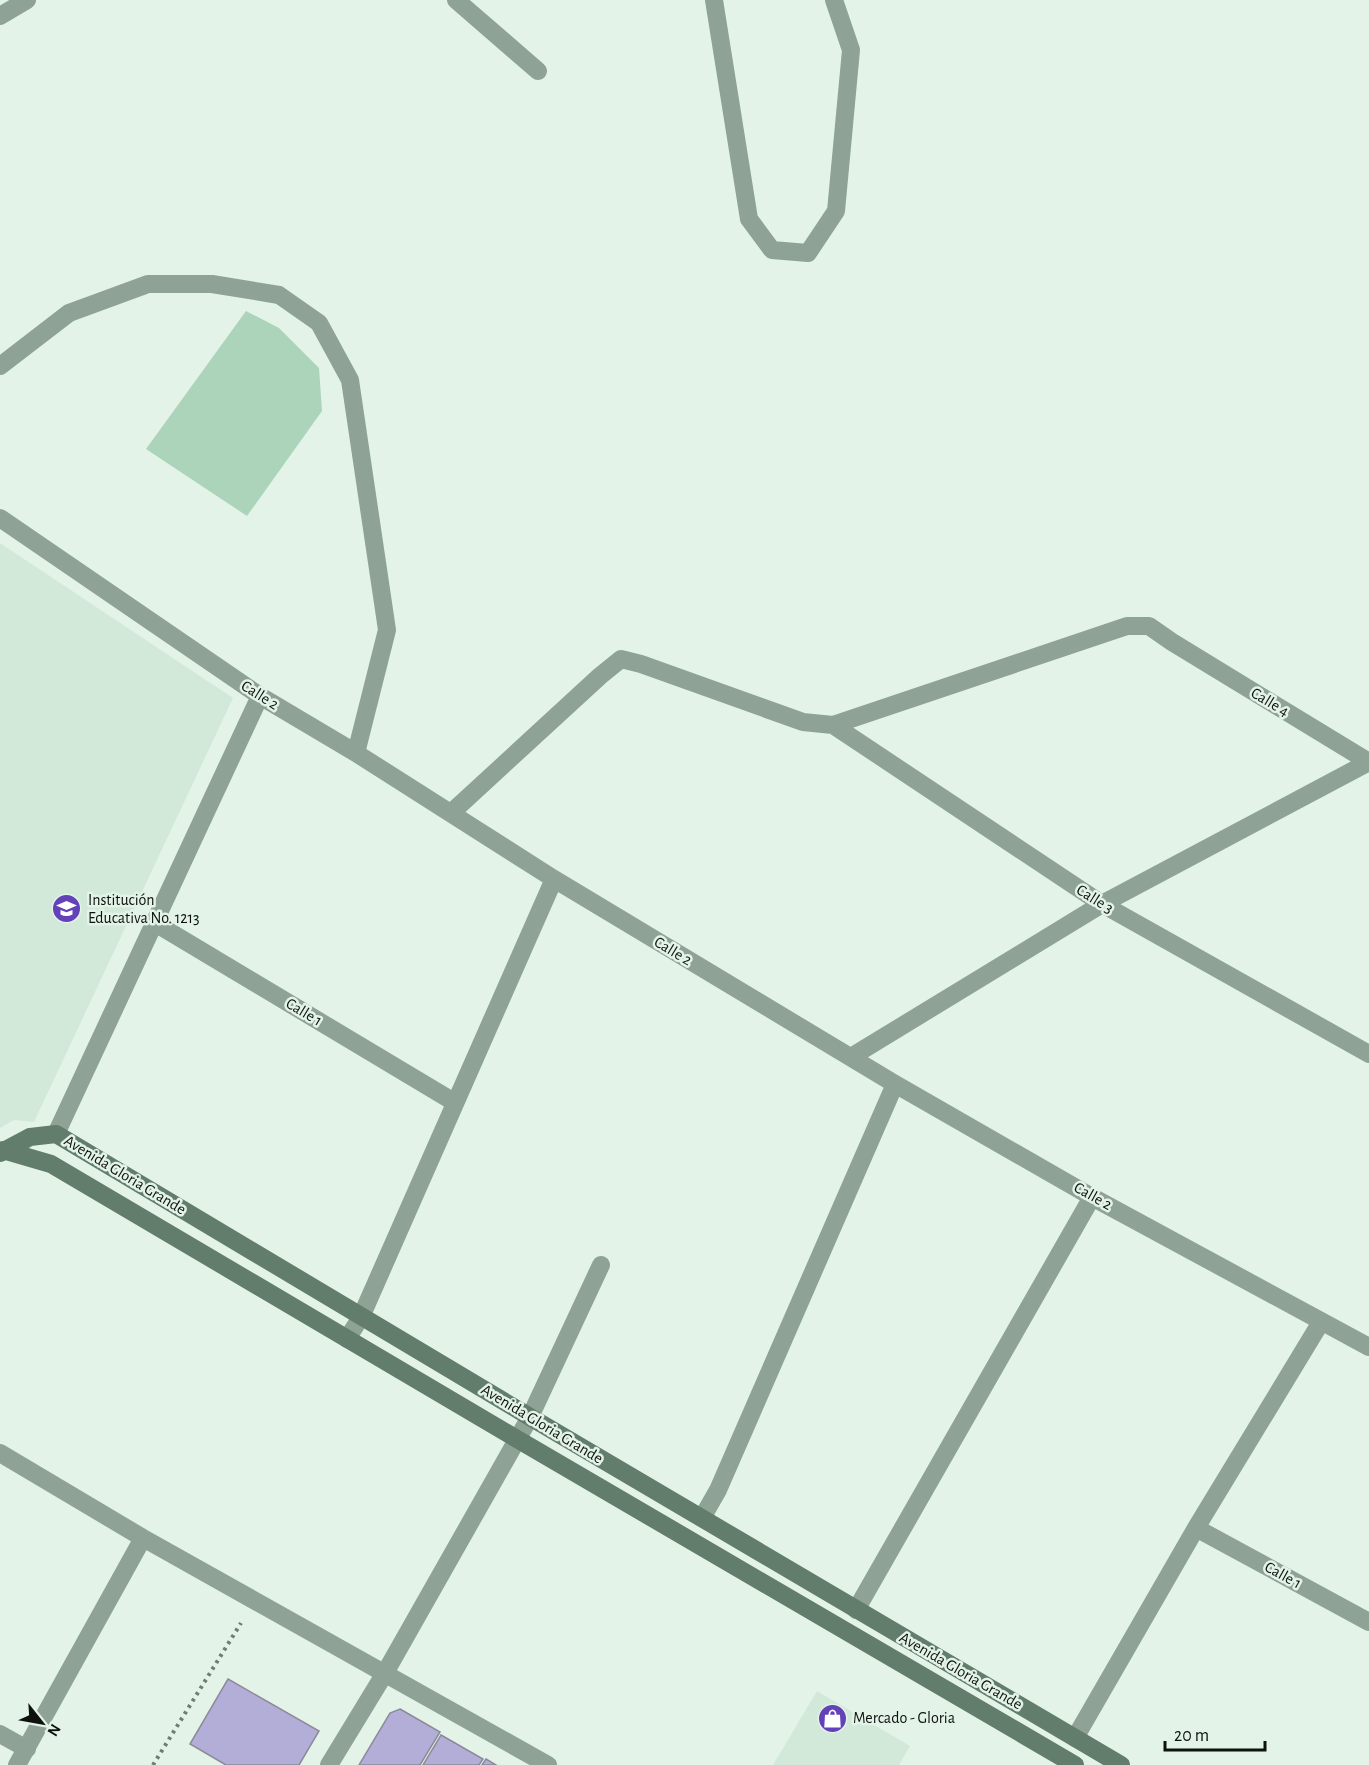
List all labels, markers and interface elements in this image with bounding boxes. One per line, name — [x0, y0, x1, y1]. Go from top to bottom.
street label: Calle 2 — [238, 677, 282, 713]
street label: Calle 4 — [1248, 684, 1292, 720]
street label: Calle 3 — [1074, 882, 1116, 916]
place label: Institución Educativa No. 1213 — [88, 892, 200, 926]
school or university icon: Institución Educativa No. 1213 — [51, 893, 83, 925]
street label: Calle 2 — [651, 934, 695, 968]
street label: Calle 1 — [283, 995, 325, 1029]
street label: Avenida Gloria Grande — [61, 1132, 189, 1218]
street label: Calle 2 — [1071, 1179, 1115, 1213]
street label: Avenida Gloria Grande — [478, 1381, 606, 1467]
street label: Calle 1 — [1262, 1559, 1304, 1591]
street label: Avenida Gloria Grande — [897, 1629, 1025, 1713]
north arrow — [12, 1693, 72, 1753]
shop icon: Mercado - Gloria — [816, 1702, 848, 1734]
place label: Mercado - Gloria — [853, 1710, 955, 1726]
scale bar — [1165, 1714, 1266, 1752]
text: N — [44, 1721, 64, 1739]
text: 20 m — [1174, 1727, 1209, 1745]

